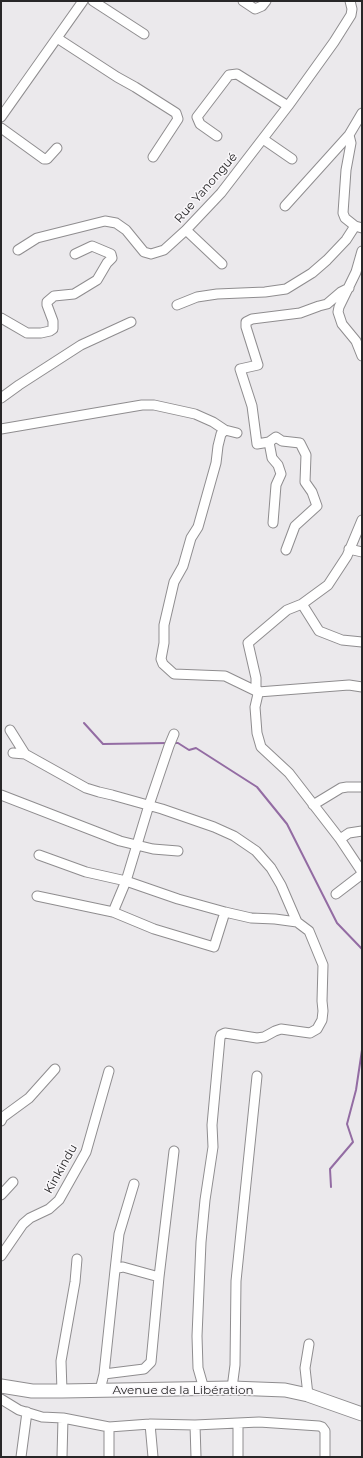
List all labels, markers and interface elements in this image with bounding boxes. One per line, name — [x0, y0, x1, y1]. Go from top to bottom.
street label: Rue Yanongué — [172, 150, 240, 226]
street label: Kinkindu — [41, 1142, 81, 1196]
street label: Avenue de la Libération — [112, 1383, 254, 1397]

